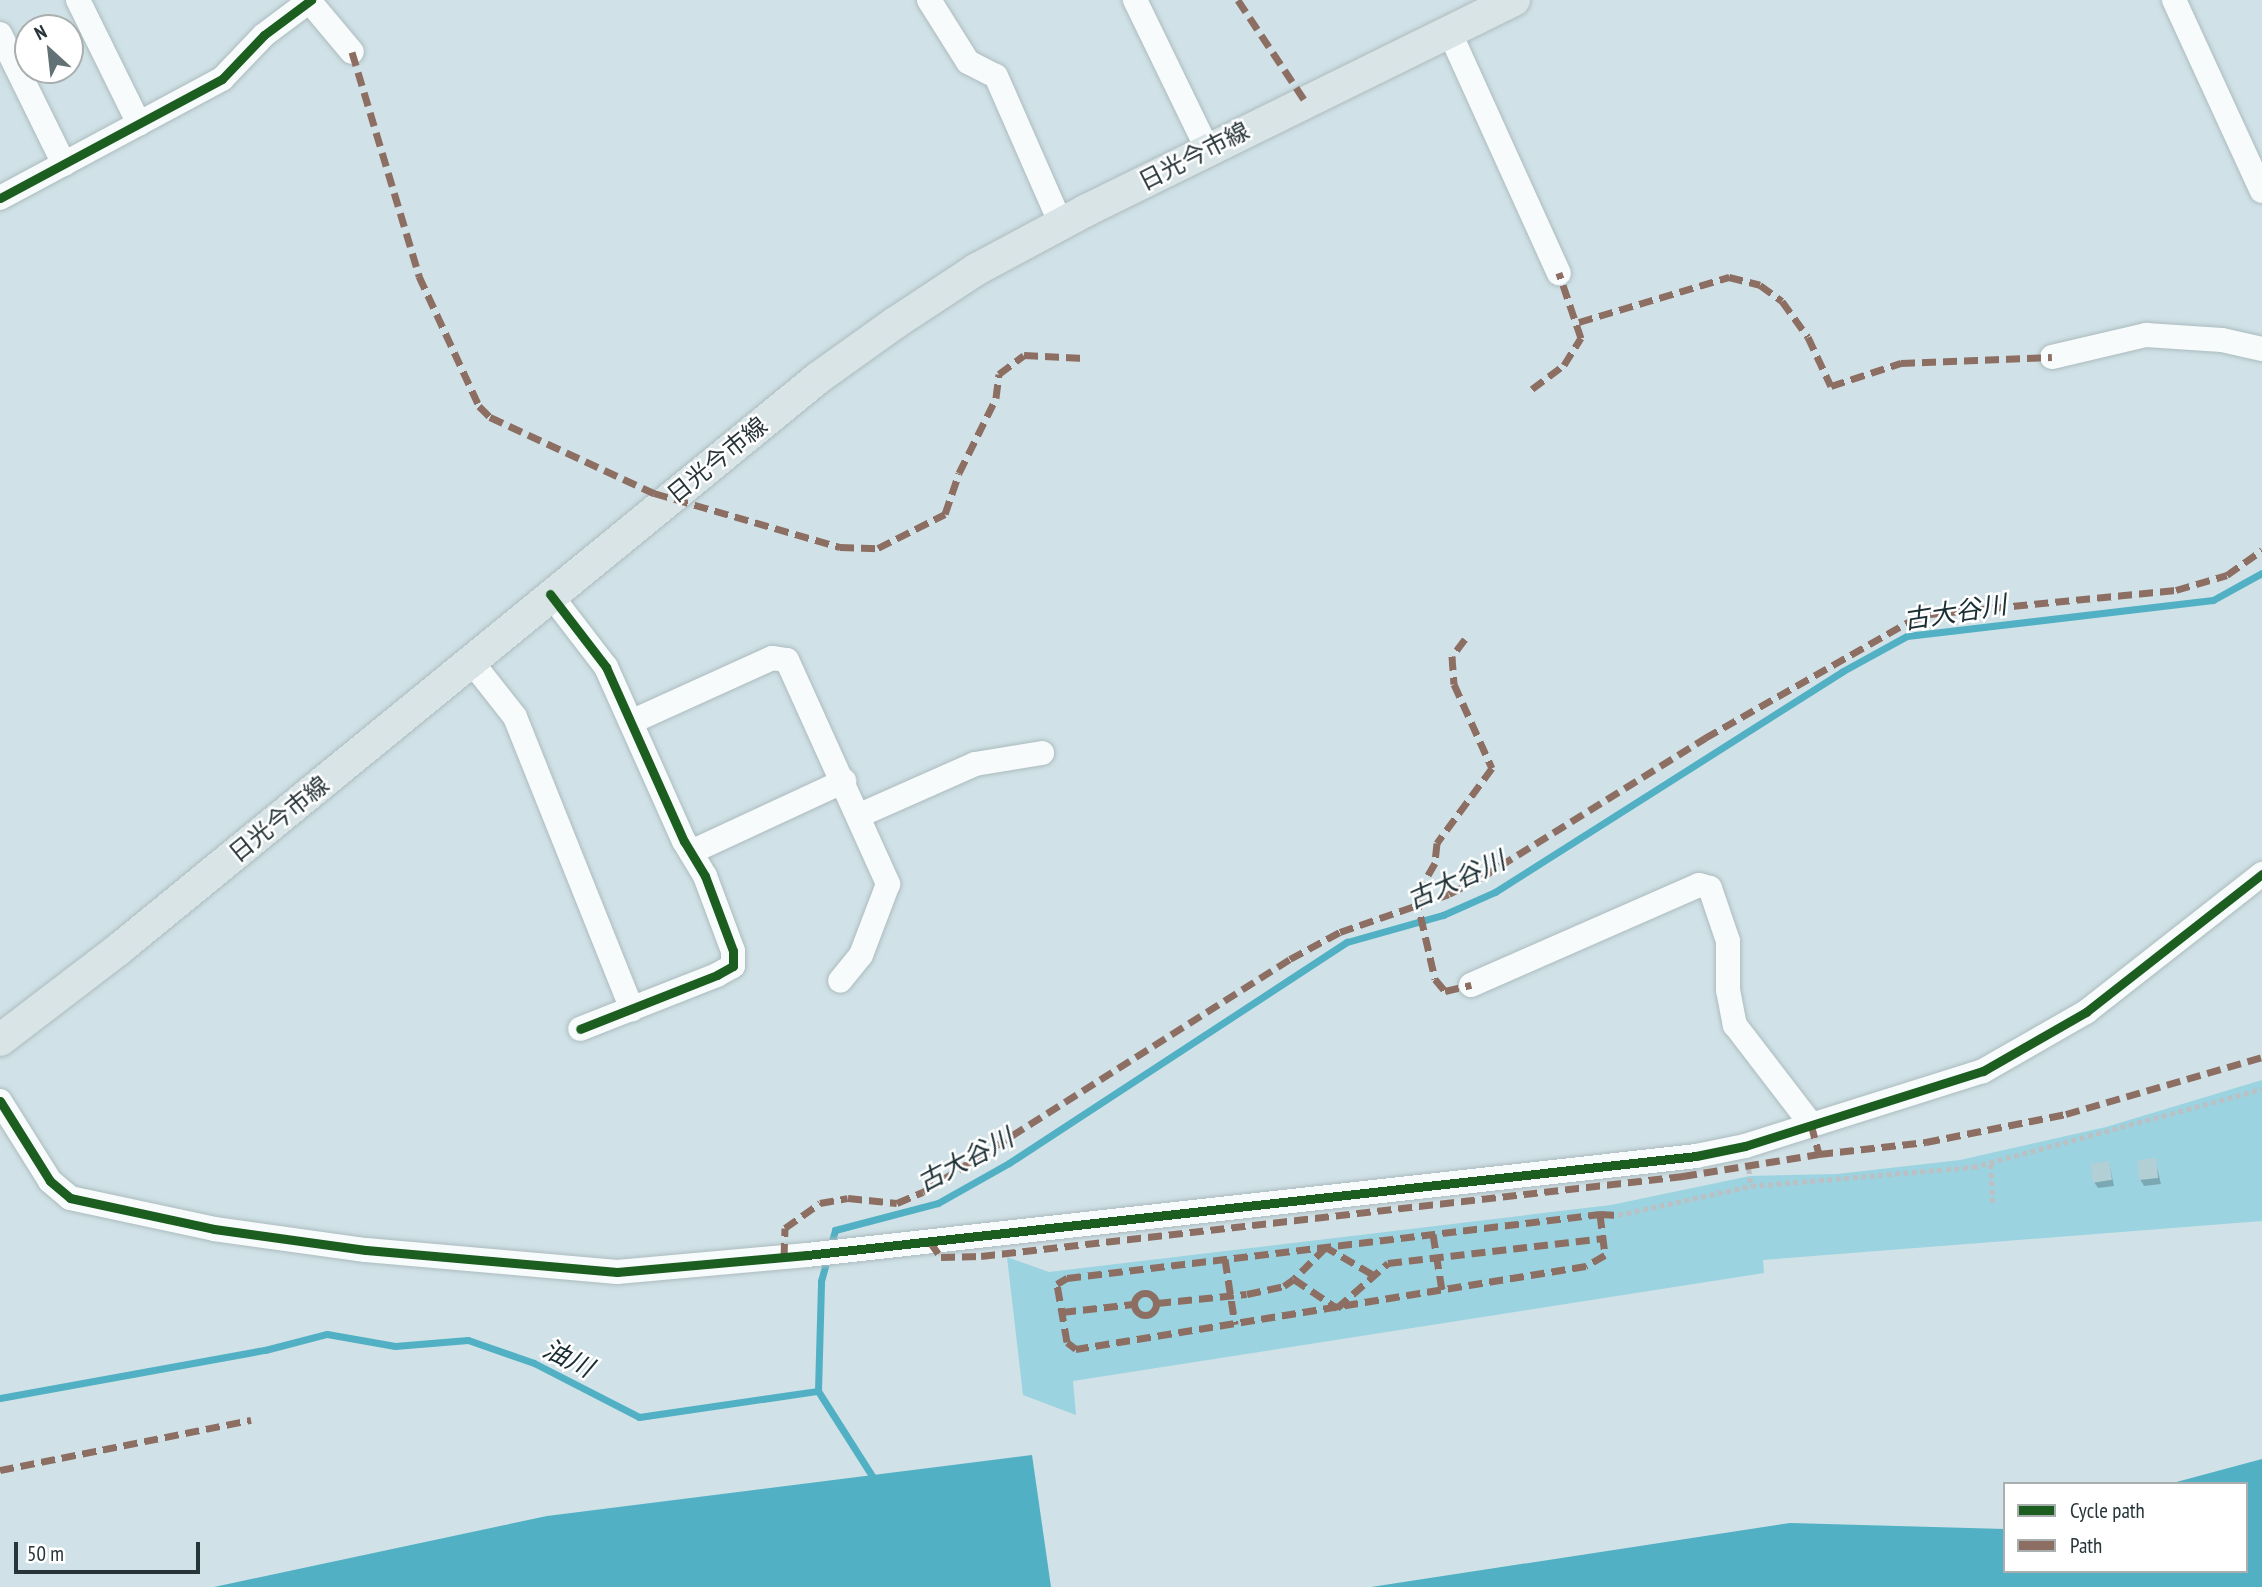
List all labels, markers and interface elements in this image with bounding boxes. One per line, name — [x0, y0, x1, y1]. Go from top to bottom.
north arrow — [14, 14, 84, 84]
text: N — [30, 19, 50, 45]
street label: 日光今市線 — [1134, 116, 1254, 196]
street label: 日光今市線 — [661, 411, 773, 509]
water label: 古大谷川 — [1901, 588, 2009, 636]
street label: 日光今市線 — [223, 770, 335, 868]
water label: 古大谷川 — [1402, 845, 1510, 915]
water label: 古大谷川 — [912, 1122, 1018, 1198]
water label: 油川 — [538, 1333, 598, 1383]
legend — [2003, 1482, 2248, 1573]
text: Cycle path — [2070, 1497, 2145, 1524]
scale bar — [18, 1528, 203, 1572]
text: Path — [2070, 1532, 2102, 1559]
text: 50 m — [27, 1540, 64, 1567]

